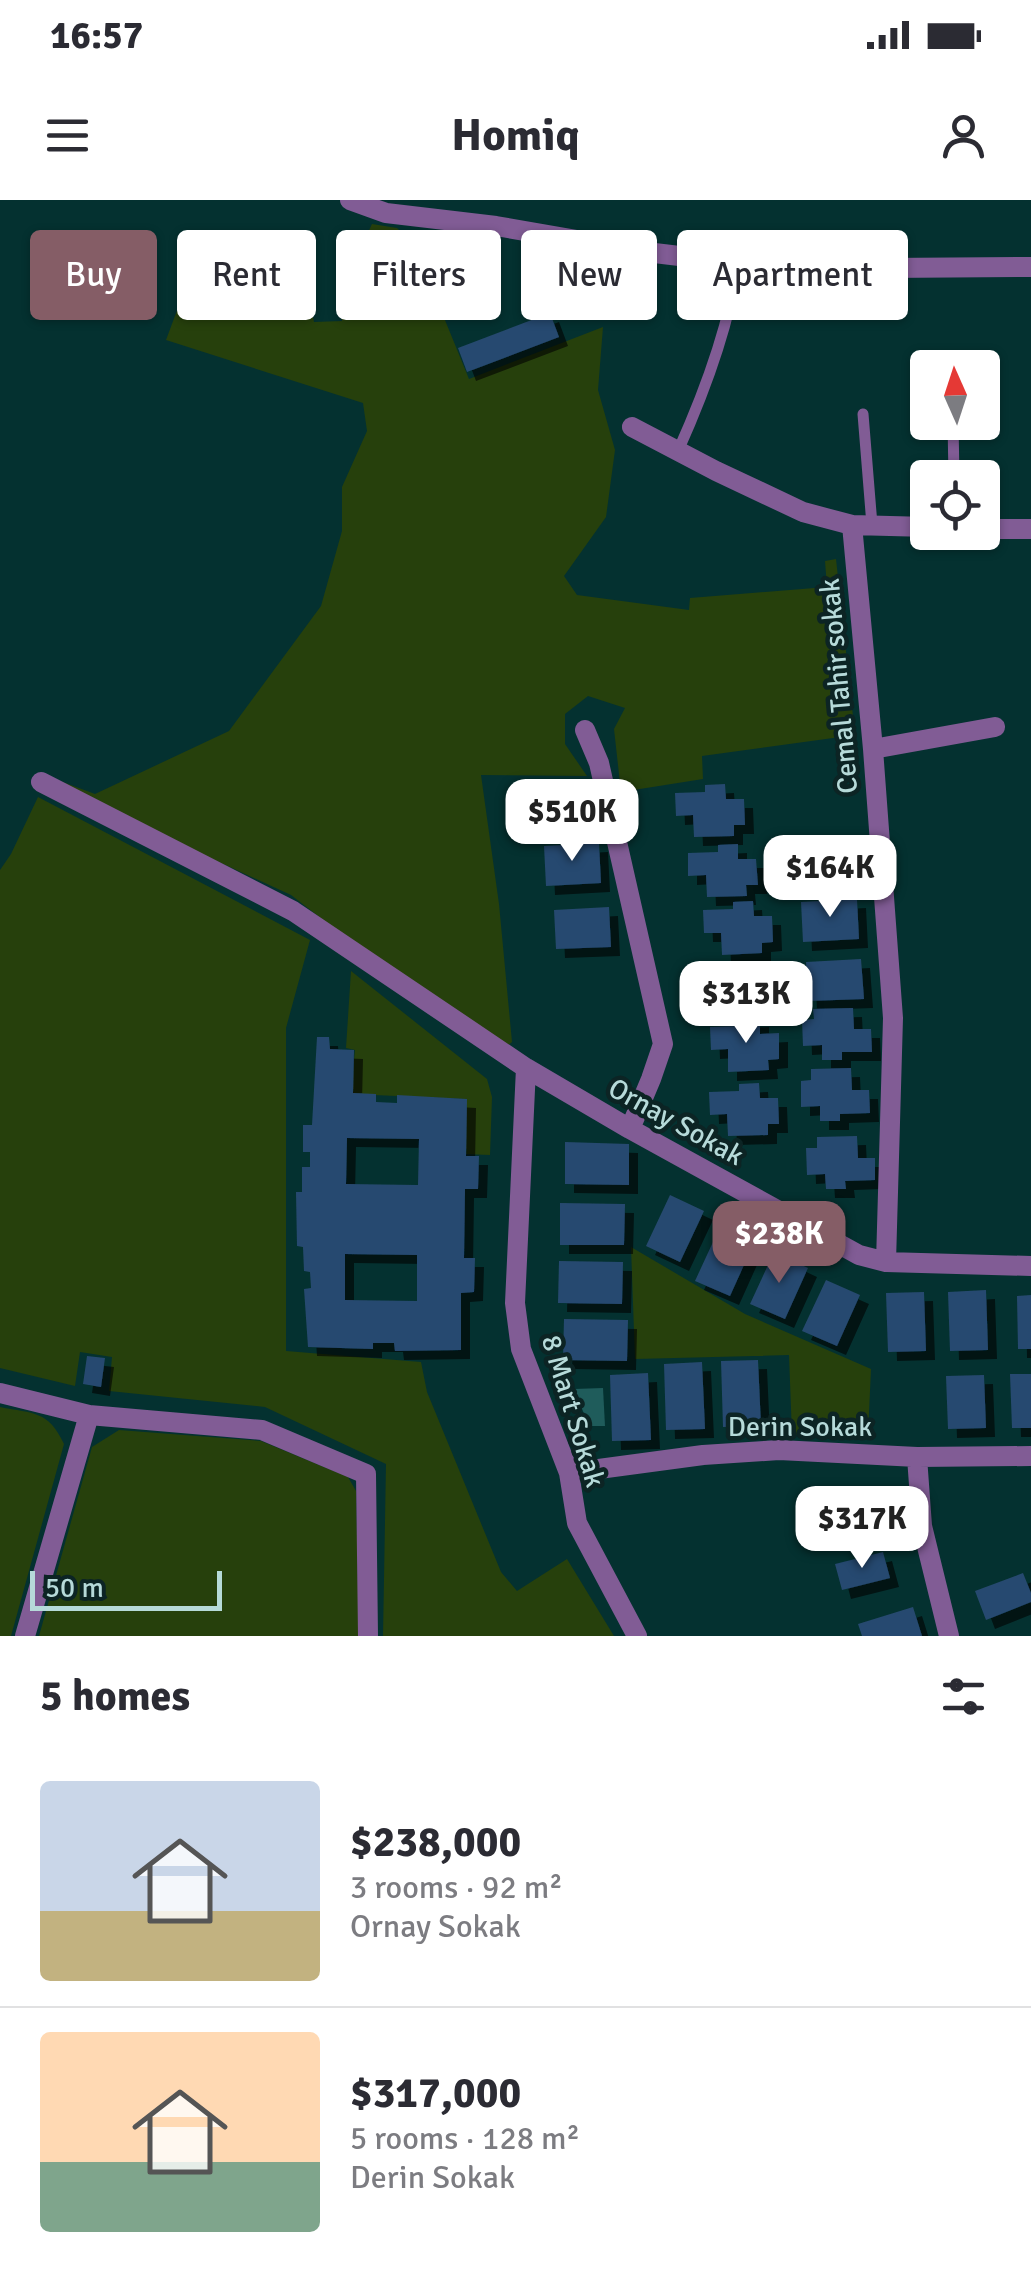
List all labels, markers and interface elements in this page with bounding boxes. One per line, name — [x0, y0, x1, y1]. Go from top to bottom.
text: 16:57 — [50, 12, 143, 59]
icon: menu — [40, 108, 95, 163]
text: Homiq — [451, 108, 580, 163]
icon: person — [936, 108, 991, 163]
chip: Buy — [30, 230, 157, 320]
chip: Rent — [177, 230, 316, 320]
chip: Filters — [336, 230, 501, 320]
chip: New — [521, 230, 657, 320]
chip: Apartment — [677, 230, 908, 320]
north arrow — [910, 350, 1000, 440]
map controls — [910, 350, 1000, 550]
button: locate — [910, 460, 1000, 550]
street label: Cemal Tahir sokak — [813, 577, 865, 795]
pin: $510K — [502, 779, 642, 864]
text: $510K — [528, 792, 616, 831]
pin: $164K — [760, 835, 900, 920]
text: $164K — [786, 848, 874, 887]
pin: $313K — [676, 961, 816, 1046]
text: $313K — [702, 974, 790, 1013]
street label: Ornay Sokak — [602, 1071, 750, 1173]
pin: $238K — [709, 1201, 849, 1286]
text: $238K — [735, 1214, 823, 1253]
street label: 8 Mart Sokak — [534, 1331, 612, 1491]
street label: Derin Sokak — [728, 1410, 872, 1444]
pin: $317K — [792, 1486, 932, 1571]
text: $317K — [818, 1499, 906, 1538]
scale bar — [30, 1566, 222, 1610]
text: 50 m — [45, 1571, 104, 1605]
icon: filters — [936, 1669, 991, 1724]
text: 5 homes — [40, 1671, 190, 1722]
text: $238,000 — [350, 1817, 521, 1868]
icon: home — [120, 1821, 240, 1941]
text: 3 rooms · 92 m² — [350, 1868, 563, 1907]
text: Ornay Sokak — [350, 1907, 521, 1946]
text: $317,000 — [350, 2068, 521, 2119]
icon: home — [120, 2072, 240, 2192]
text: 5 rooms · 128 m² — [350, 2119, 580, 2158]
text: Derin Sokak — [350, 2158, 515, 2197]

